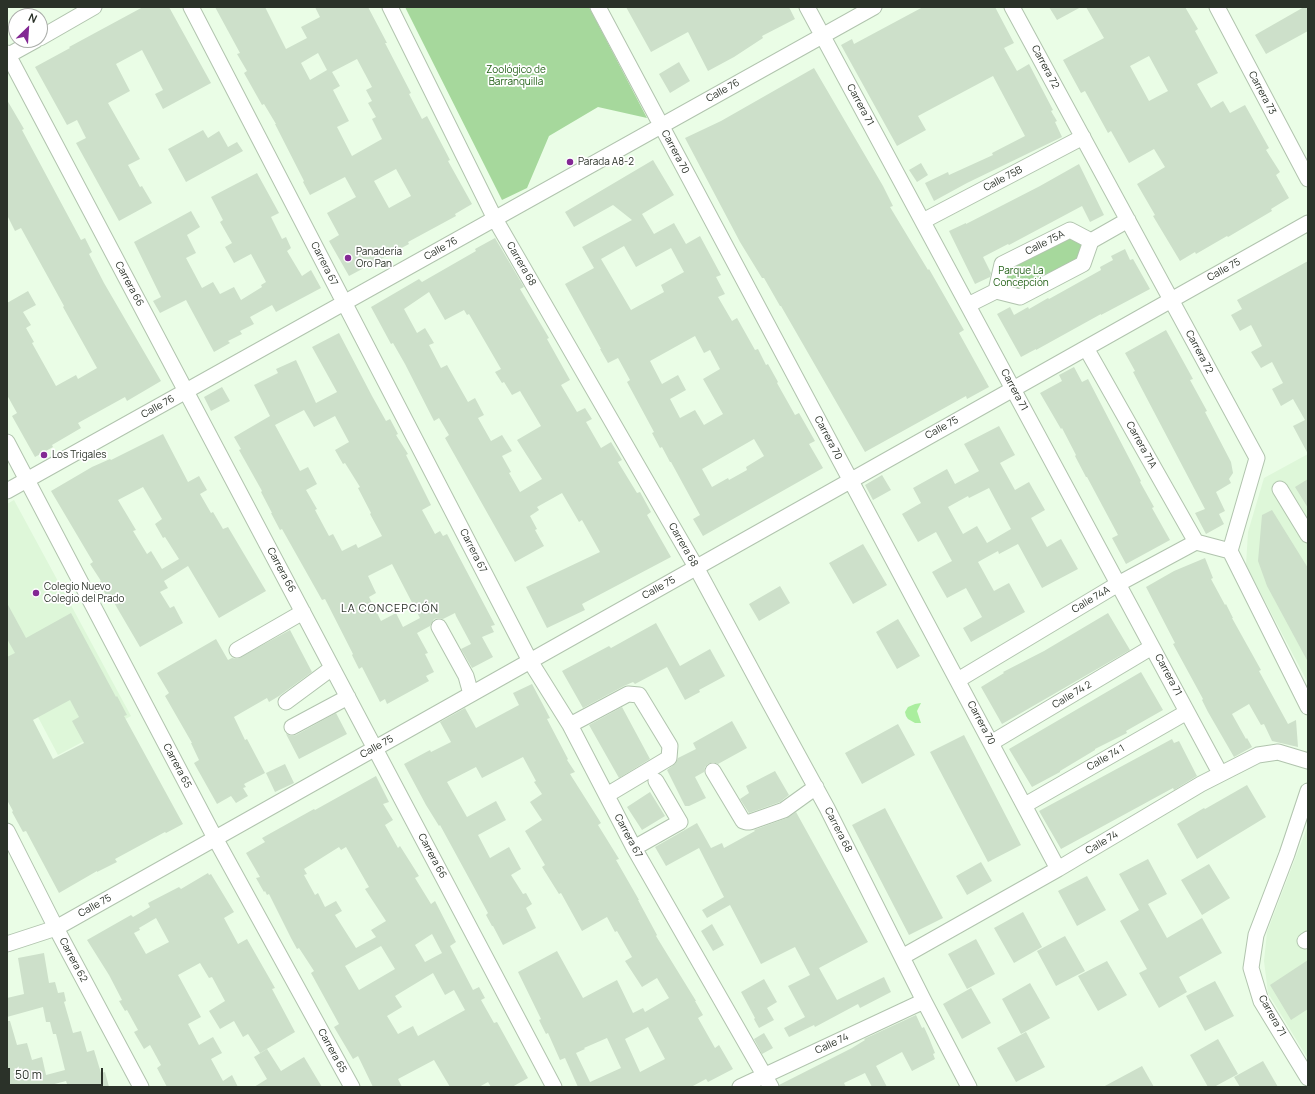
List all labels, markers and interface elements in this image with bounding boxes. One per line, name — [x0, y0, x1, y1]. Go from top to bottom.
north arrow — [8, 8, 48, 48]
text: N — [26, 9, 40, 26]
street label: Carrera 72 — [1029, 43, 1061, 91]
park label: Zoológico de Barranquilla — [486, 64, 546, 88]
street label: Carrera 73 — [1246, 69, 1278, 117]
street label: Calle 76 — [704, 77, 742, 105]
street label: Carrera 71 — [844, 82, 876, 128]
street label: Carrera 70 — [658, 128, 692, 176]
place label: Parada A8-2 — [578, 156, 634, 168]
marker: Parada A8-2 — [565, 157, 575, 167]
street label: Calle 75B — [982, 164, 1024, 194]
street label: Calle 75A — [1023, 228, 1067, 258]
street label: Calle 76 — [422, 235, 460, 263]
street label: Carrera 67 — [308, 240, 340, 288]
street label: Carrera 68 — [504, 240, 538, 288]
place label: Panadería Oro Pan — [356, 246, 402, 270]
marker: Panadería Oro Pan — [343, 253, 353, 263]
street label: Calle 75 — [1205, 256, 1243, 284]
street label: Carrera 66 — [112, 260, 146, 308]
park label: Parque La Concepción — [993, 265, 1049, 288]
street label: Carrera 72 — [1183, 328, 1215, 376]
street label: Carrera 71 — [998, 367, 1030, 413]
street label: Calle 76 — [139, 393, 177, 421]
street label: Carrera 70 — [811, 414, 845, 462]
street label: Calle 75 — [923, 414, 961, 442]
street label: Carrera 71A — [1123, 419, 1159, 471]
place label: Los Trigales — [52, 449, 107, 461]
marker: Los Trigales — [39, 450, 49, 460]
street label: Carrera 68 — [666, 521, 700, 569]
street label: Carrera 67 — [457, 527, 489, 575]
street label: Carrera 66 — [264, 546, 298, 594]
street label: Calle 75 — [640, 574, 678, 602]
place label: Colegio Nuevo Colegio del Prado — [44, 581, 124, 604]
street label: Calle 74A — [1070, 584, 1112, 616]
marker: Colegio Nuevo Colegio del Prado — [31, 588, 41, 598]
district label: LA CONCEPCIÓN — [341, 602, 439, 616]
street label: Carrera 71 — [1152, 652, 1184, 698]
street label: Calle 74 2 — [1050, 679, 1094, 711]
street label: Carrera 70 — [964, 699, 998, 747]
street label: Calle 75 — [358, 733, 396, 761]
street label: Carrera 65 — [160, 742, 194, 790]
street label: Calle 74 1 — [1085, 742, 1127, 774]
street label: Carrera 68 — [822, 806, 854, 854]
street label: Carrera 67 — [611, 812, 645, 860]
street label: Calle 74 — [1084, 829, 1120, 857]
street label: Carrera 66 — [415, 832, 449, 880]
street label: Calle 75 — [76, 892, 114, 920]
street label: Carrera 62 — [56, 936, 90, 984]
street label: Carrera 71 — [1256, 993, 1288, 1039]
street label: Carrera 65 — [315, 1027, 349, 1075]
street label: Calle 74 — [813, 1031, 851, 1057]
scale bar — [10, 1060, 105, 1086]
text: 50 m — [15, 1066, 42, 1083]

